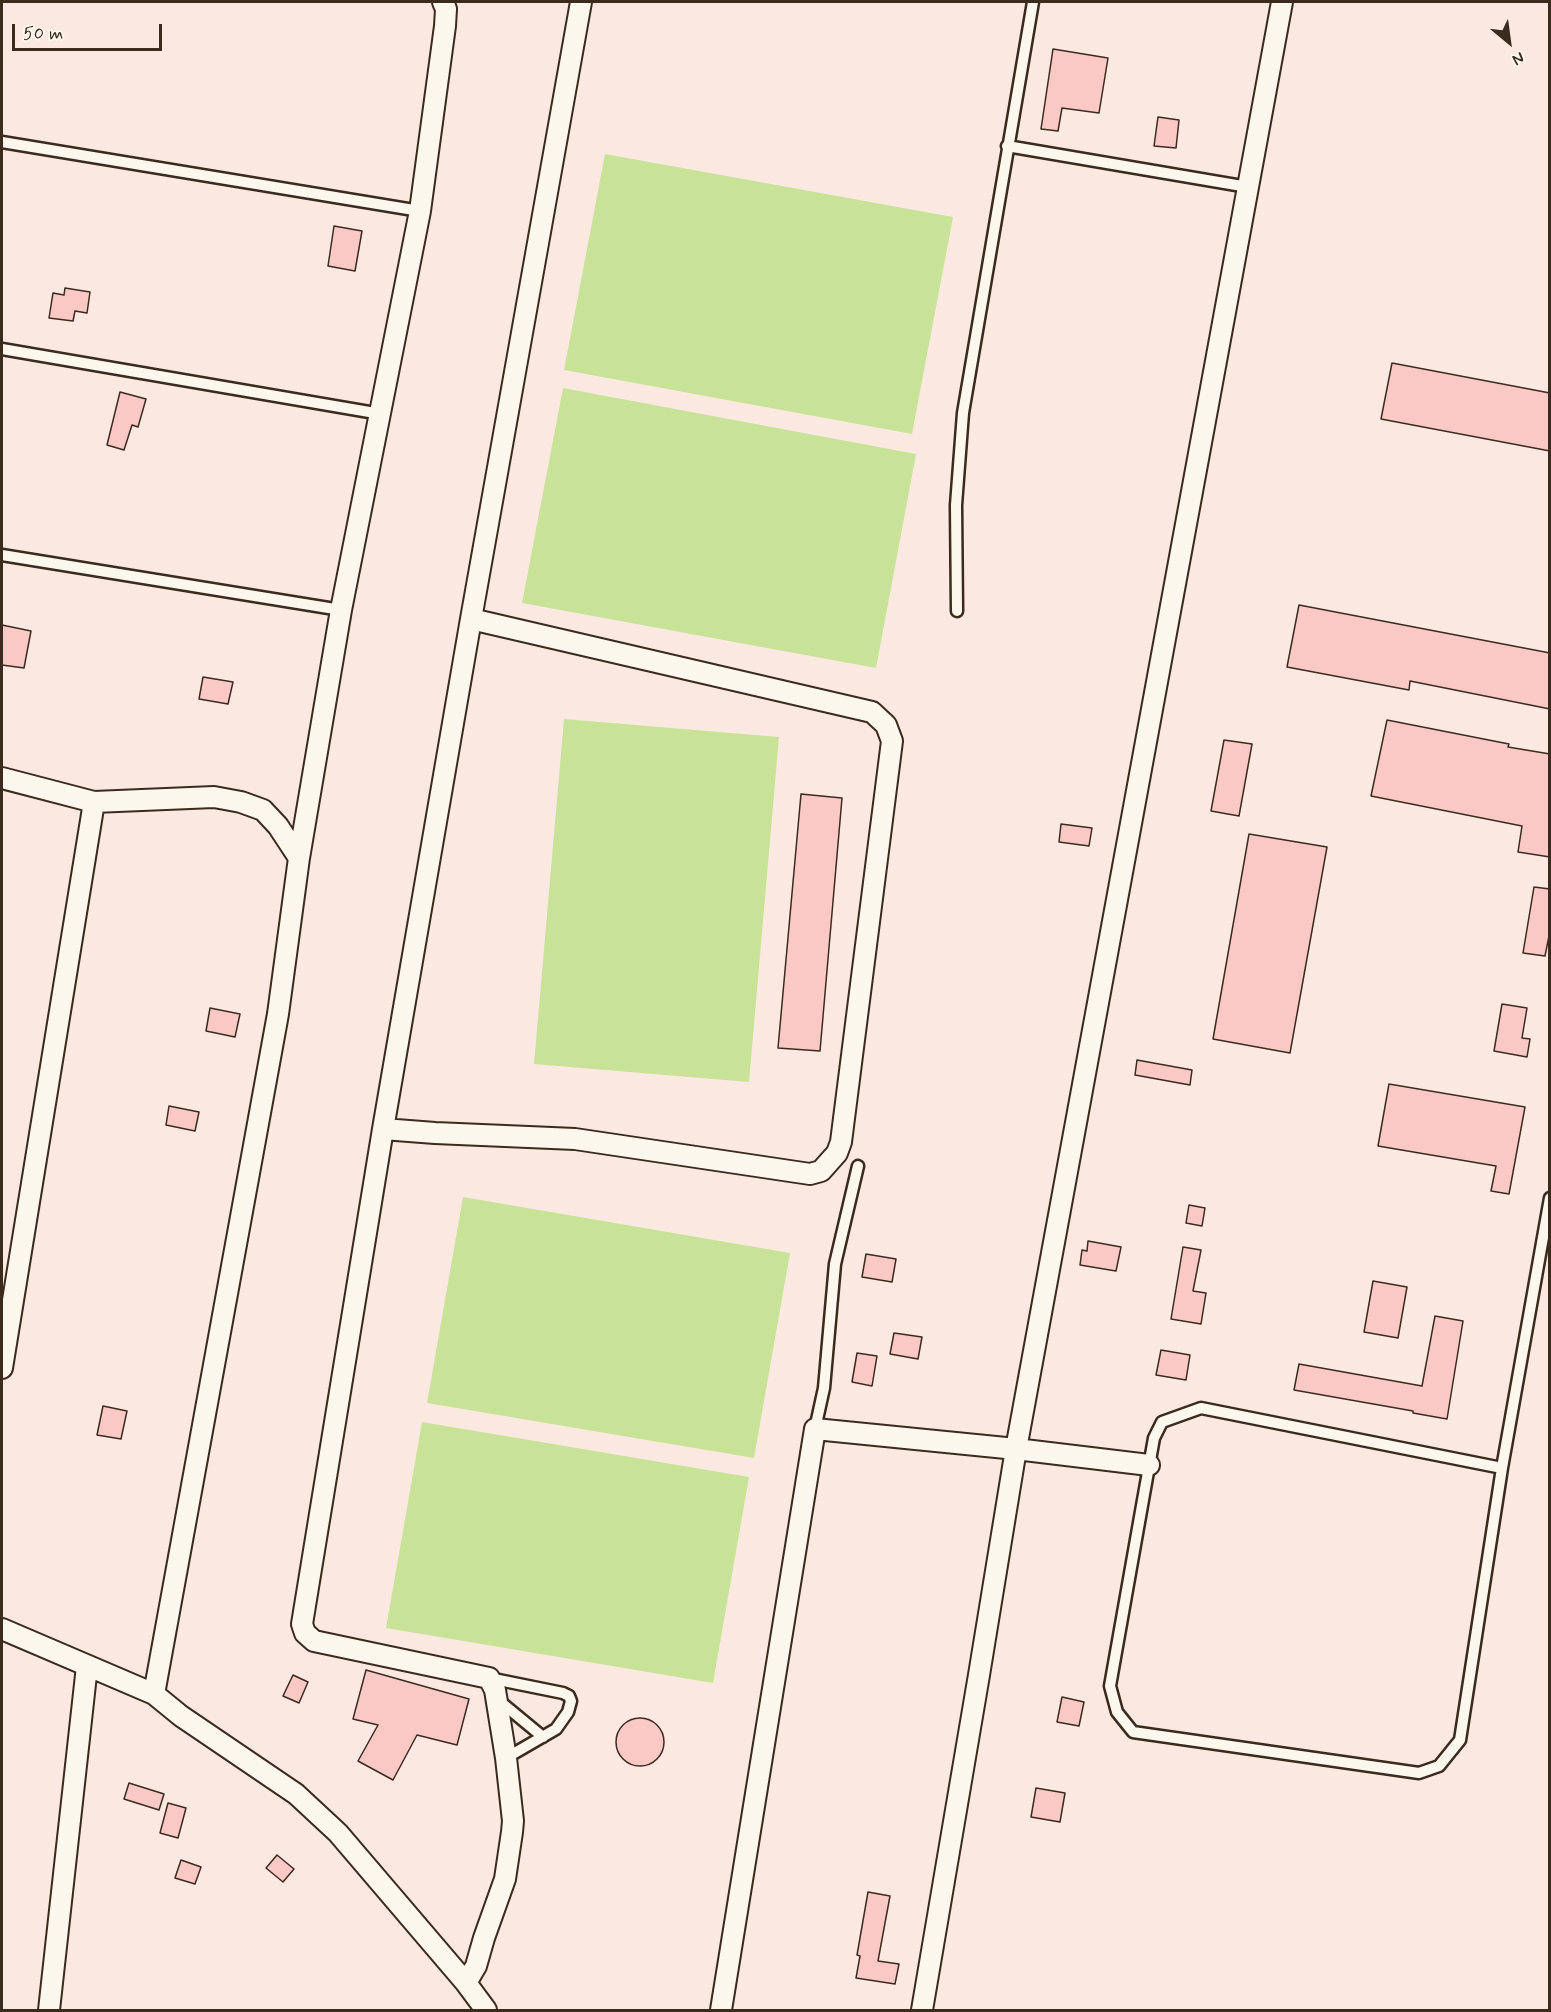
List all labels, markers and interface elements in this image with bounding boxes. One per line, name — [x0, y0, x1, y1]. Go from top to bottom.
scale bar — [15, 12, 165, 50]
north arrow — [1479, 12, 1539, 72]
text: 50 m — [23, 22, 63, 46]
text: N — [1508, 46, 1528, 70]

